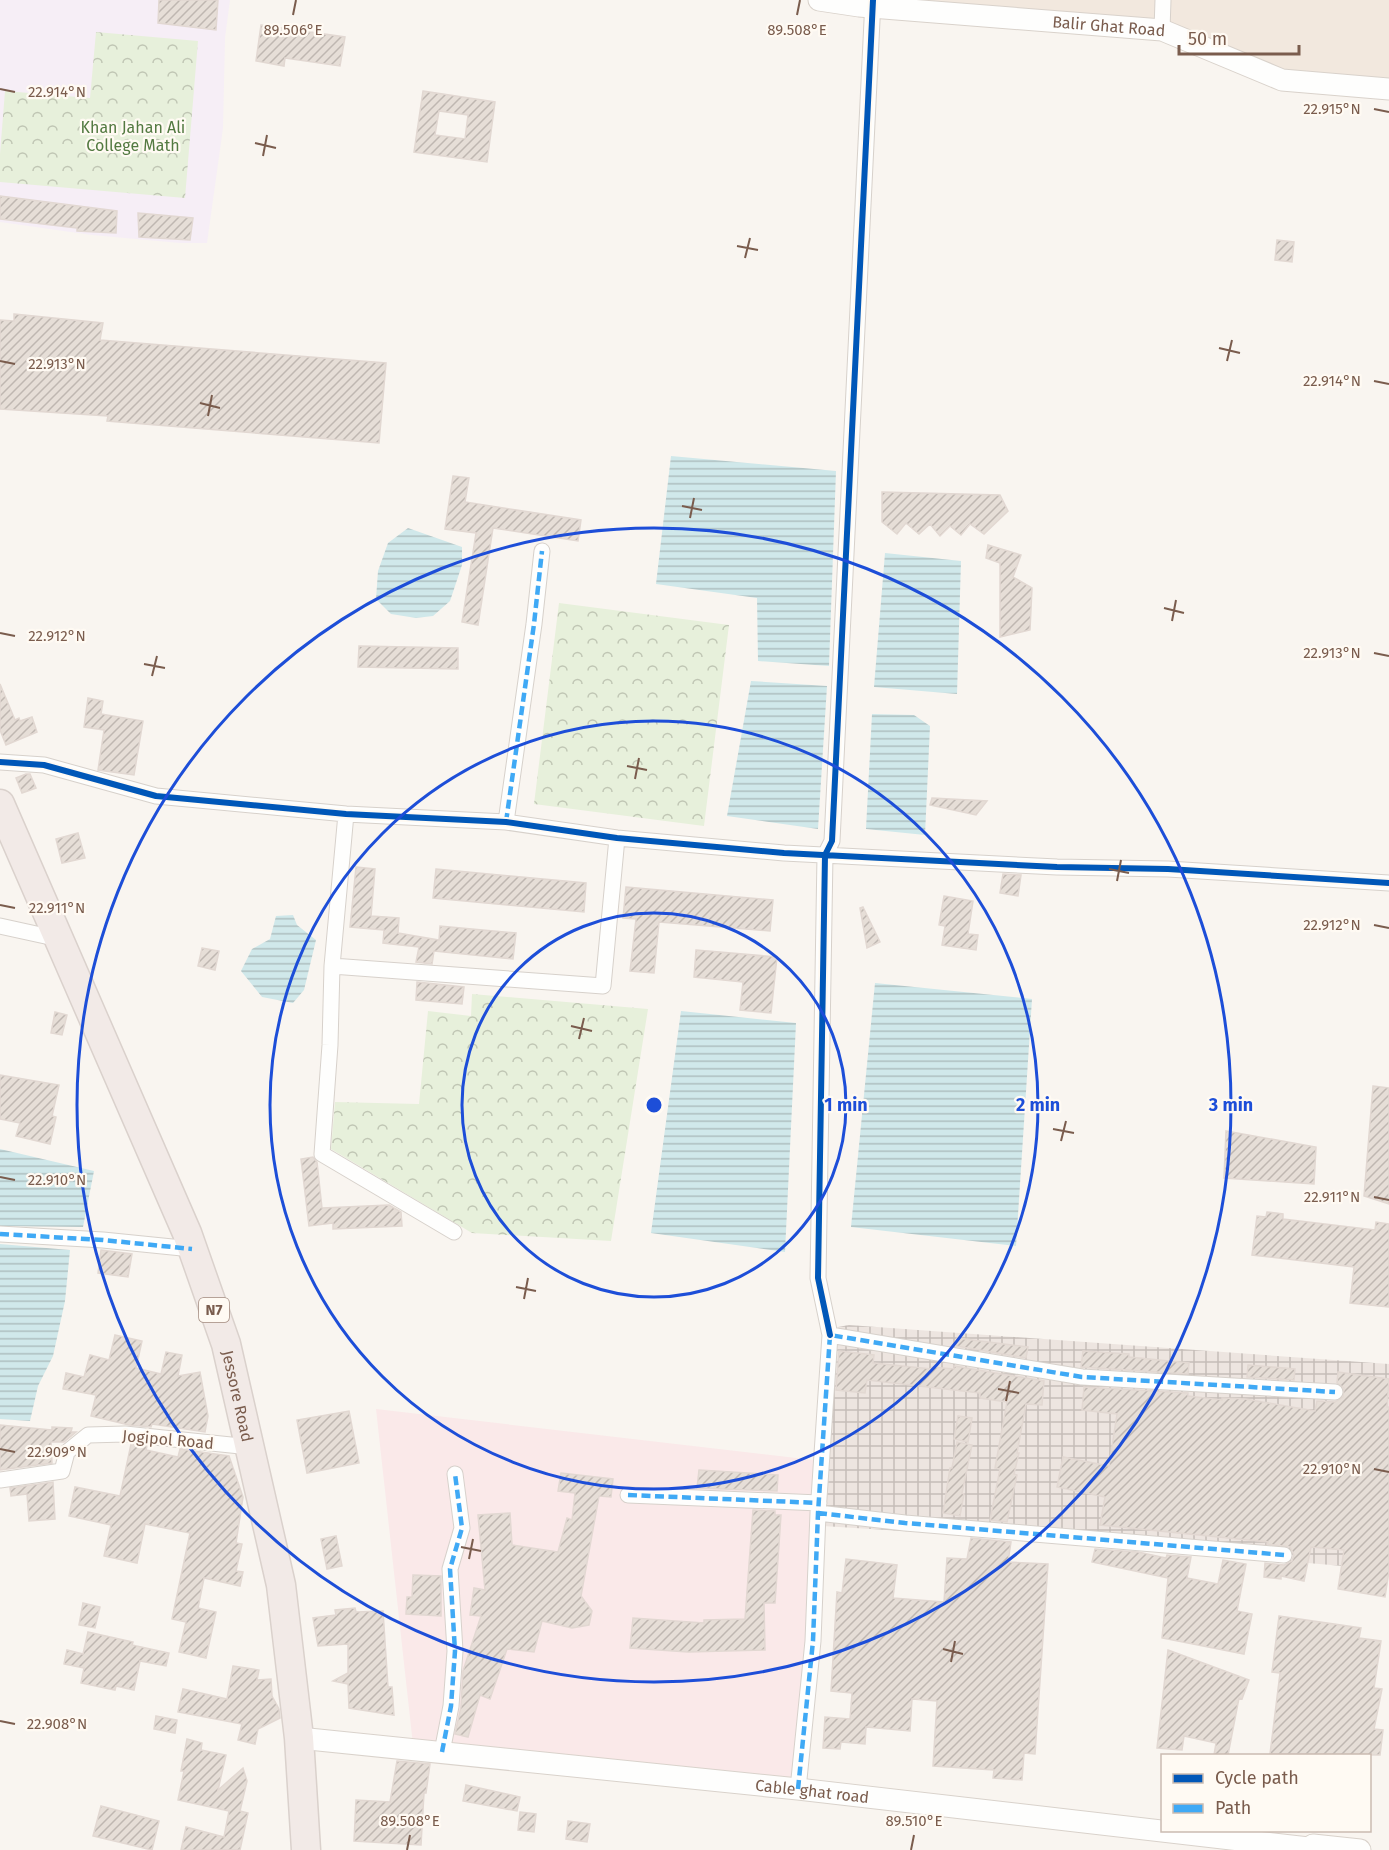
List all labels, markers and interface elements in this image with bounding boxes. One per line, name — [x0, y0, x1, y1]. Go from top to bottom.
street label: Balir Ghat Road — [1052, 12, 1166, 40]
scale bar — [1179, 18, 1299, 56]
text: 89.506°E — [263, 21, 323, 39]
text: 89.508°E — [767, 21, 827, 39]
text: 50 m — [1188, 28, 1227, 50]
text: 22.914°N — [28, 83, 86, 101]
text: 22.915°N — [1303, 100, 1361, 118]
park label: Khan Jahan Ali College Math — [81, 118, 185, 155]
text: 22.913°N — [28, 355, 86, 373]
text: 22.914°N — [1303, 372, 1361, 390]
text: 22.912°N — [28, 627, 86, 645]
text: 22.913°N — [1303, 644, 1361, 662]
text: 22.911°N — [29, 899, 85, 917]
text: 22.912°N — [1303, 916, 1361, 934]
text: 1 min — [824, 1094, 868, 1116]
text: 2 min — [1016, 1094, 1060, 1116]
text: 3 min — [1208, 1094, 1253, 1116]
centre of rings — [644, 1095, 664, 1115]
text: 22.910°N — [28, 1171, 86, 1189]
text: 22.911°N — [1304, 1188, 1360, 1206]
road number: N7 — [199, 1298, 229, 1322]
street label: Jessore Road — [218, 1348, 257, 1444]
street label: Jogipol Road — [121, 1426, 214, 1453]
text: 22.909°N — [27, 1443, 87, 1461]
text: 22.910°N — [1303, 1460, 1361, 1478]
text: 22.908°N — [27, 1715, 87, 1733]
legend — [1161, 1754, 1371, 1832]
text: Cycle path — [1215, 1767, 1299, 1789]
street label: Cable ghat road — [754, 1776, 870, 1807]
text: Path — [1215, 1797, 1251, 1819]
text: 89.508°E — [380, 1812, 440, 1830]
text: 89.510°E — [885, 1812, 943, 1830]

